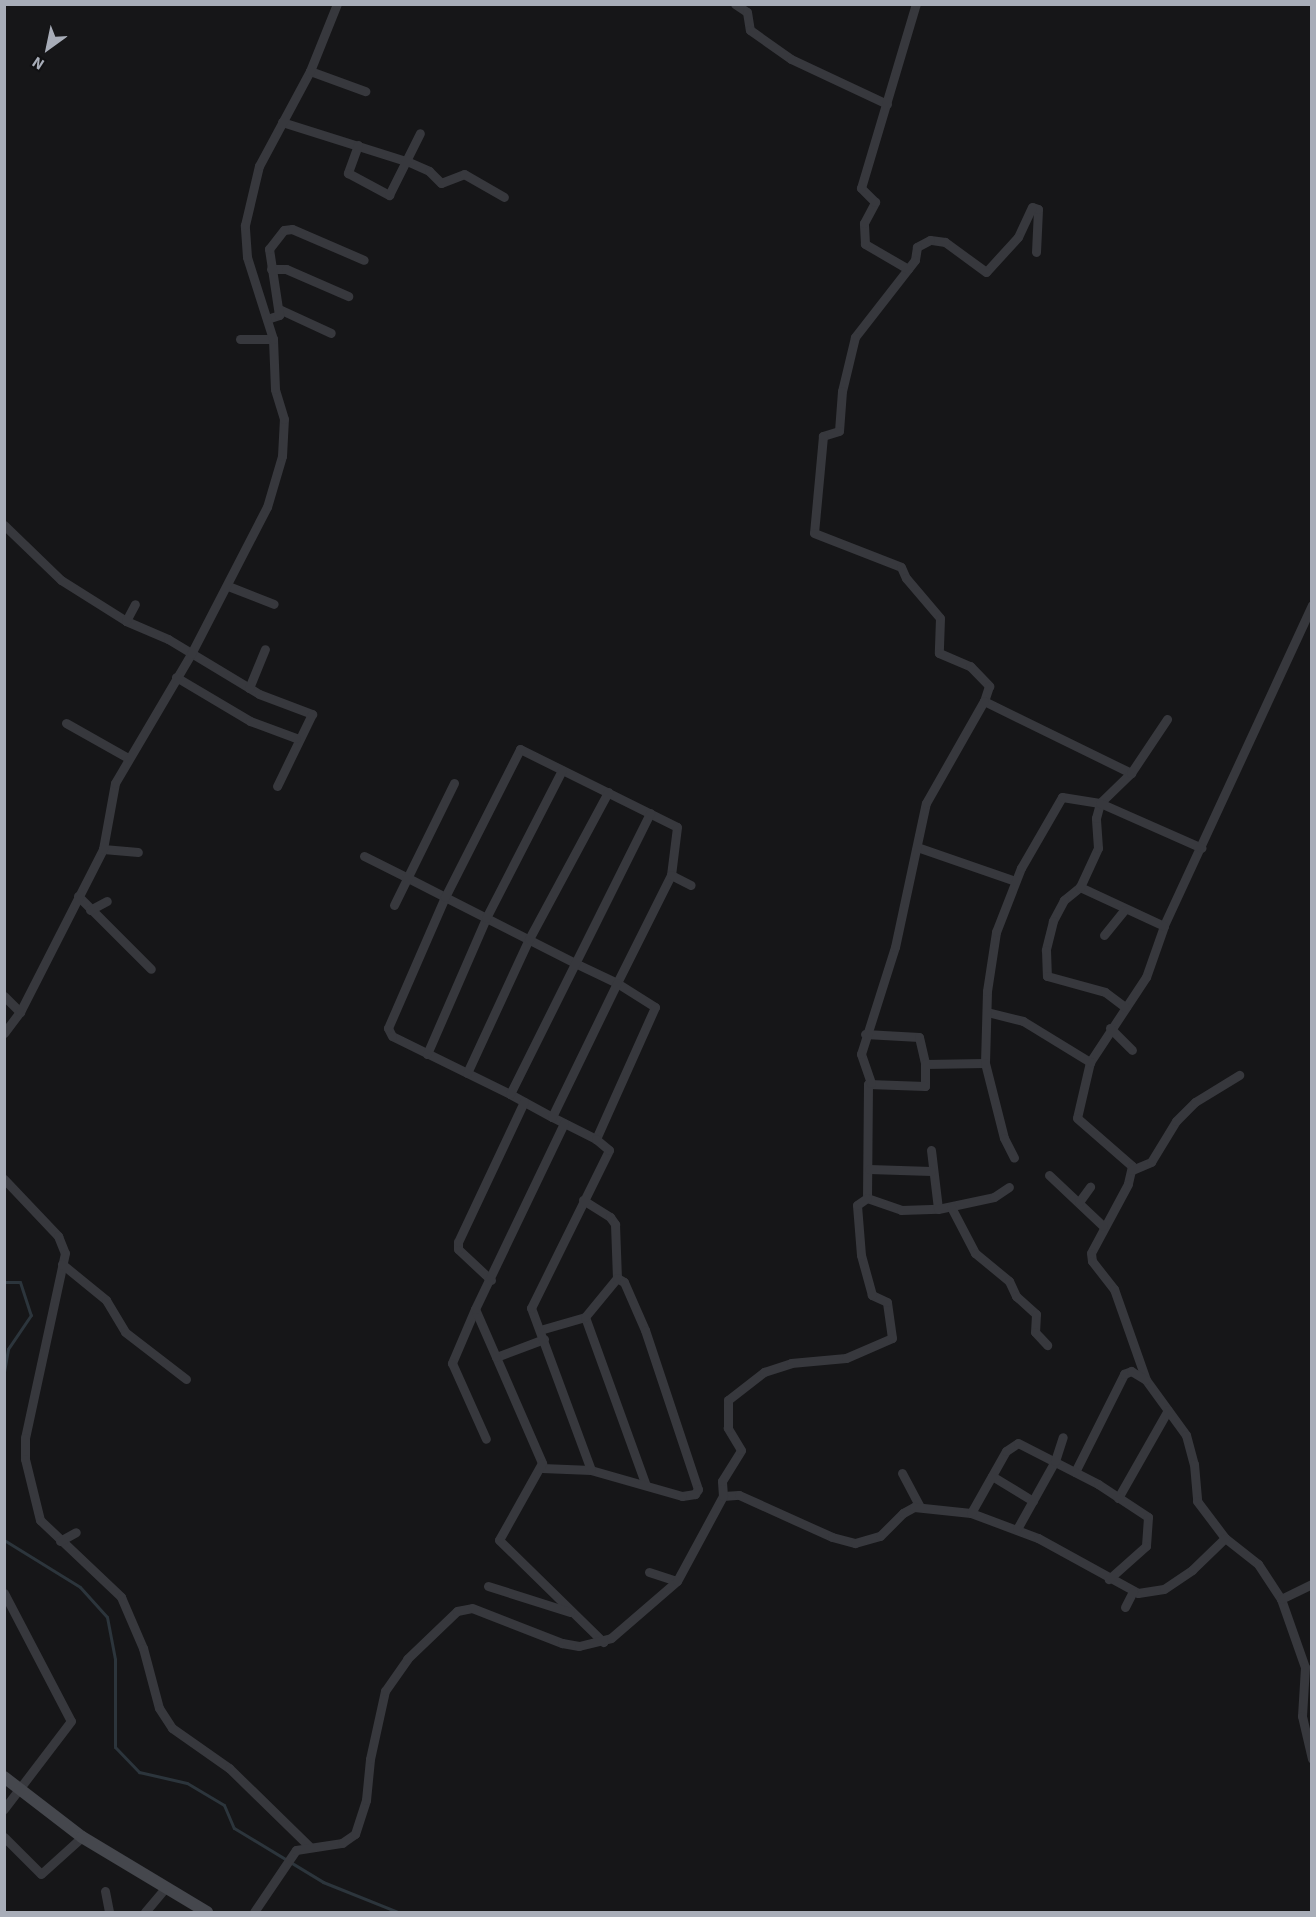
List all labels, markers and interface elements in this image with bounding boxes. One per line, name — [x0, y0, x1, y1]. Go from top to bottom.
north arrow — [18, 18, 78, 78]
text: N — [28, 51, 49, 75]

